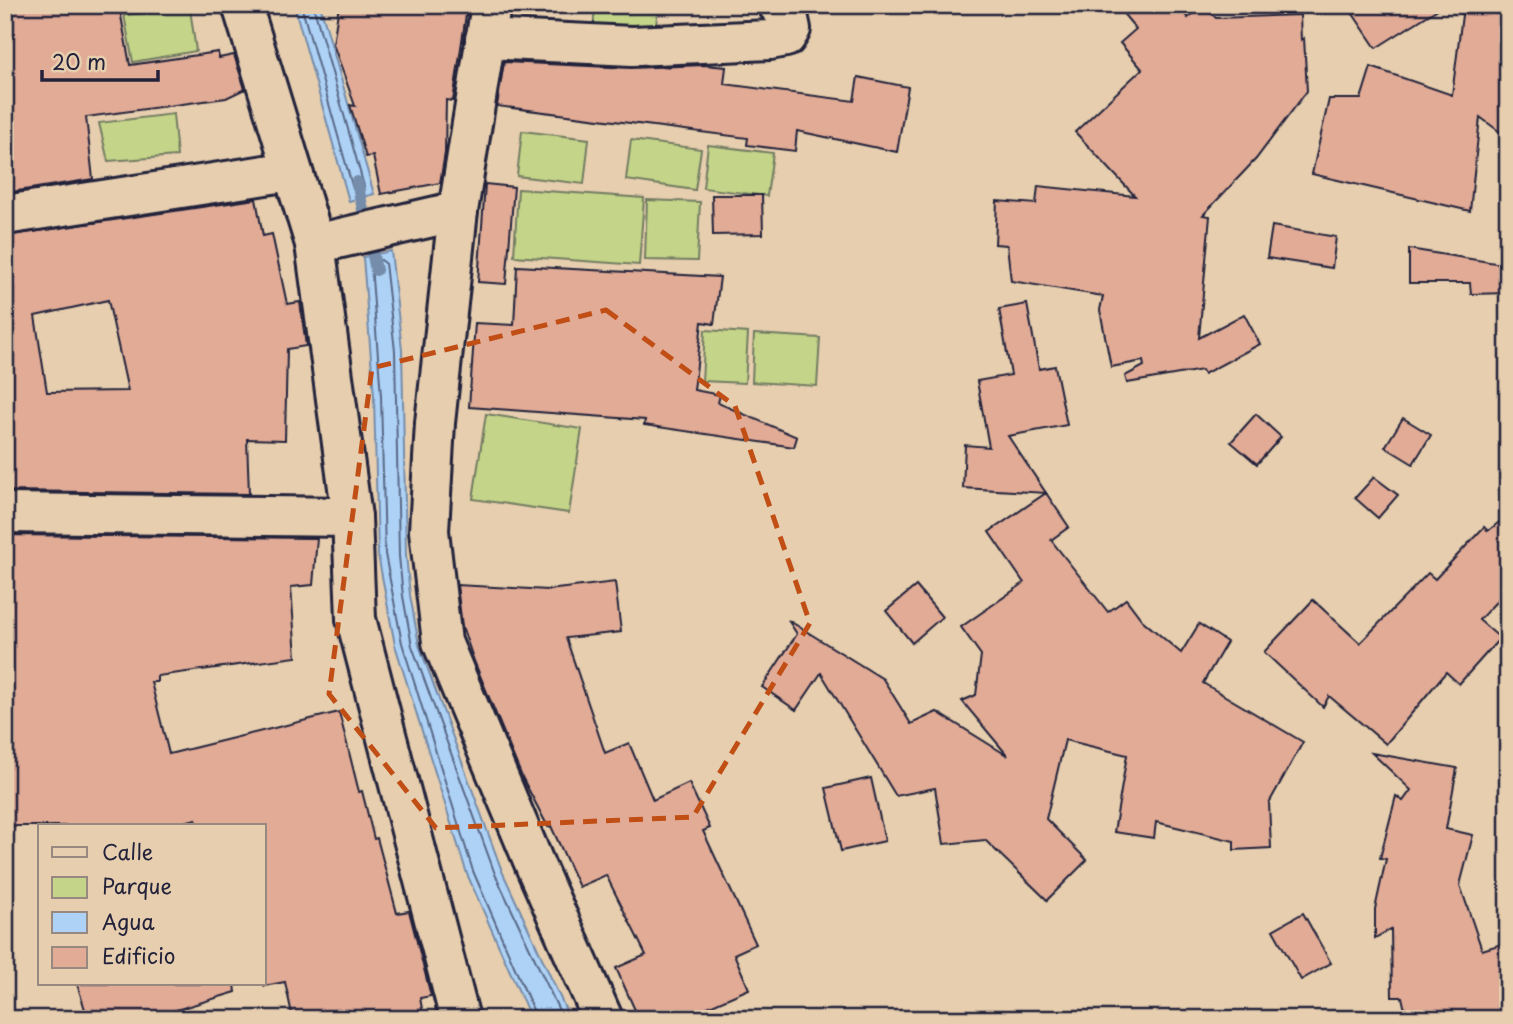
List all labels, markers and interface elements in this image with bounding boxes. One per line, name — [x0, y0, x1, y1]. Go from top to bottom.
scale bar — [42, 38, 158, 82]
text: 20 m — [52, 45, 106, 77]
legend — [38, 824, 266, 986]
text: Calle — [102, 835, 153, 867]
text: Parque — [102, 869, 172, 901]
text: Agua — [102, 905, 155, 937]
text: Edificio — [102, 939, 175, 971]

